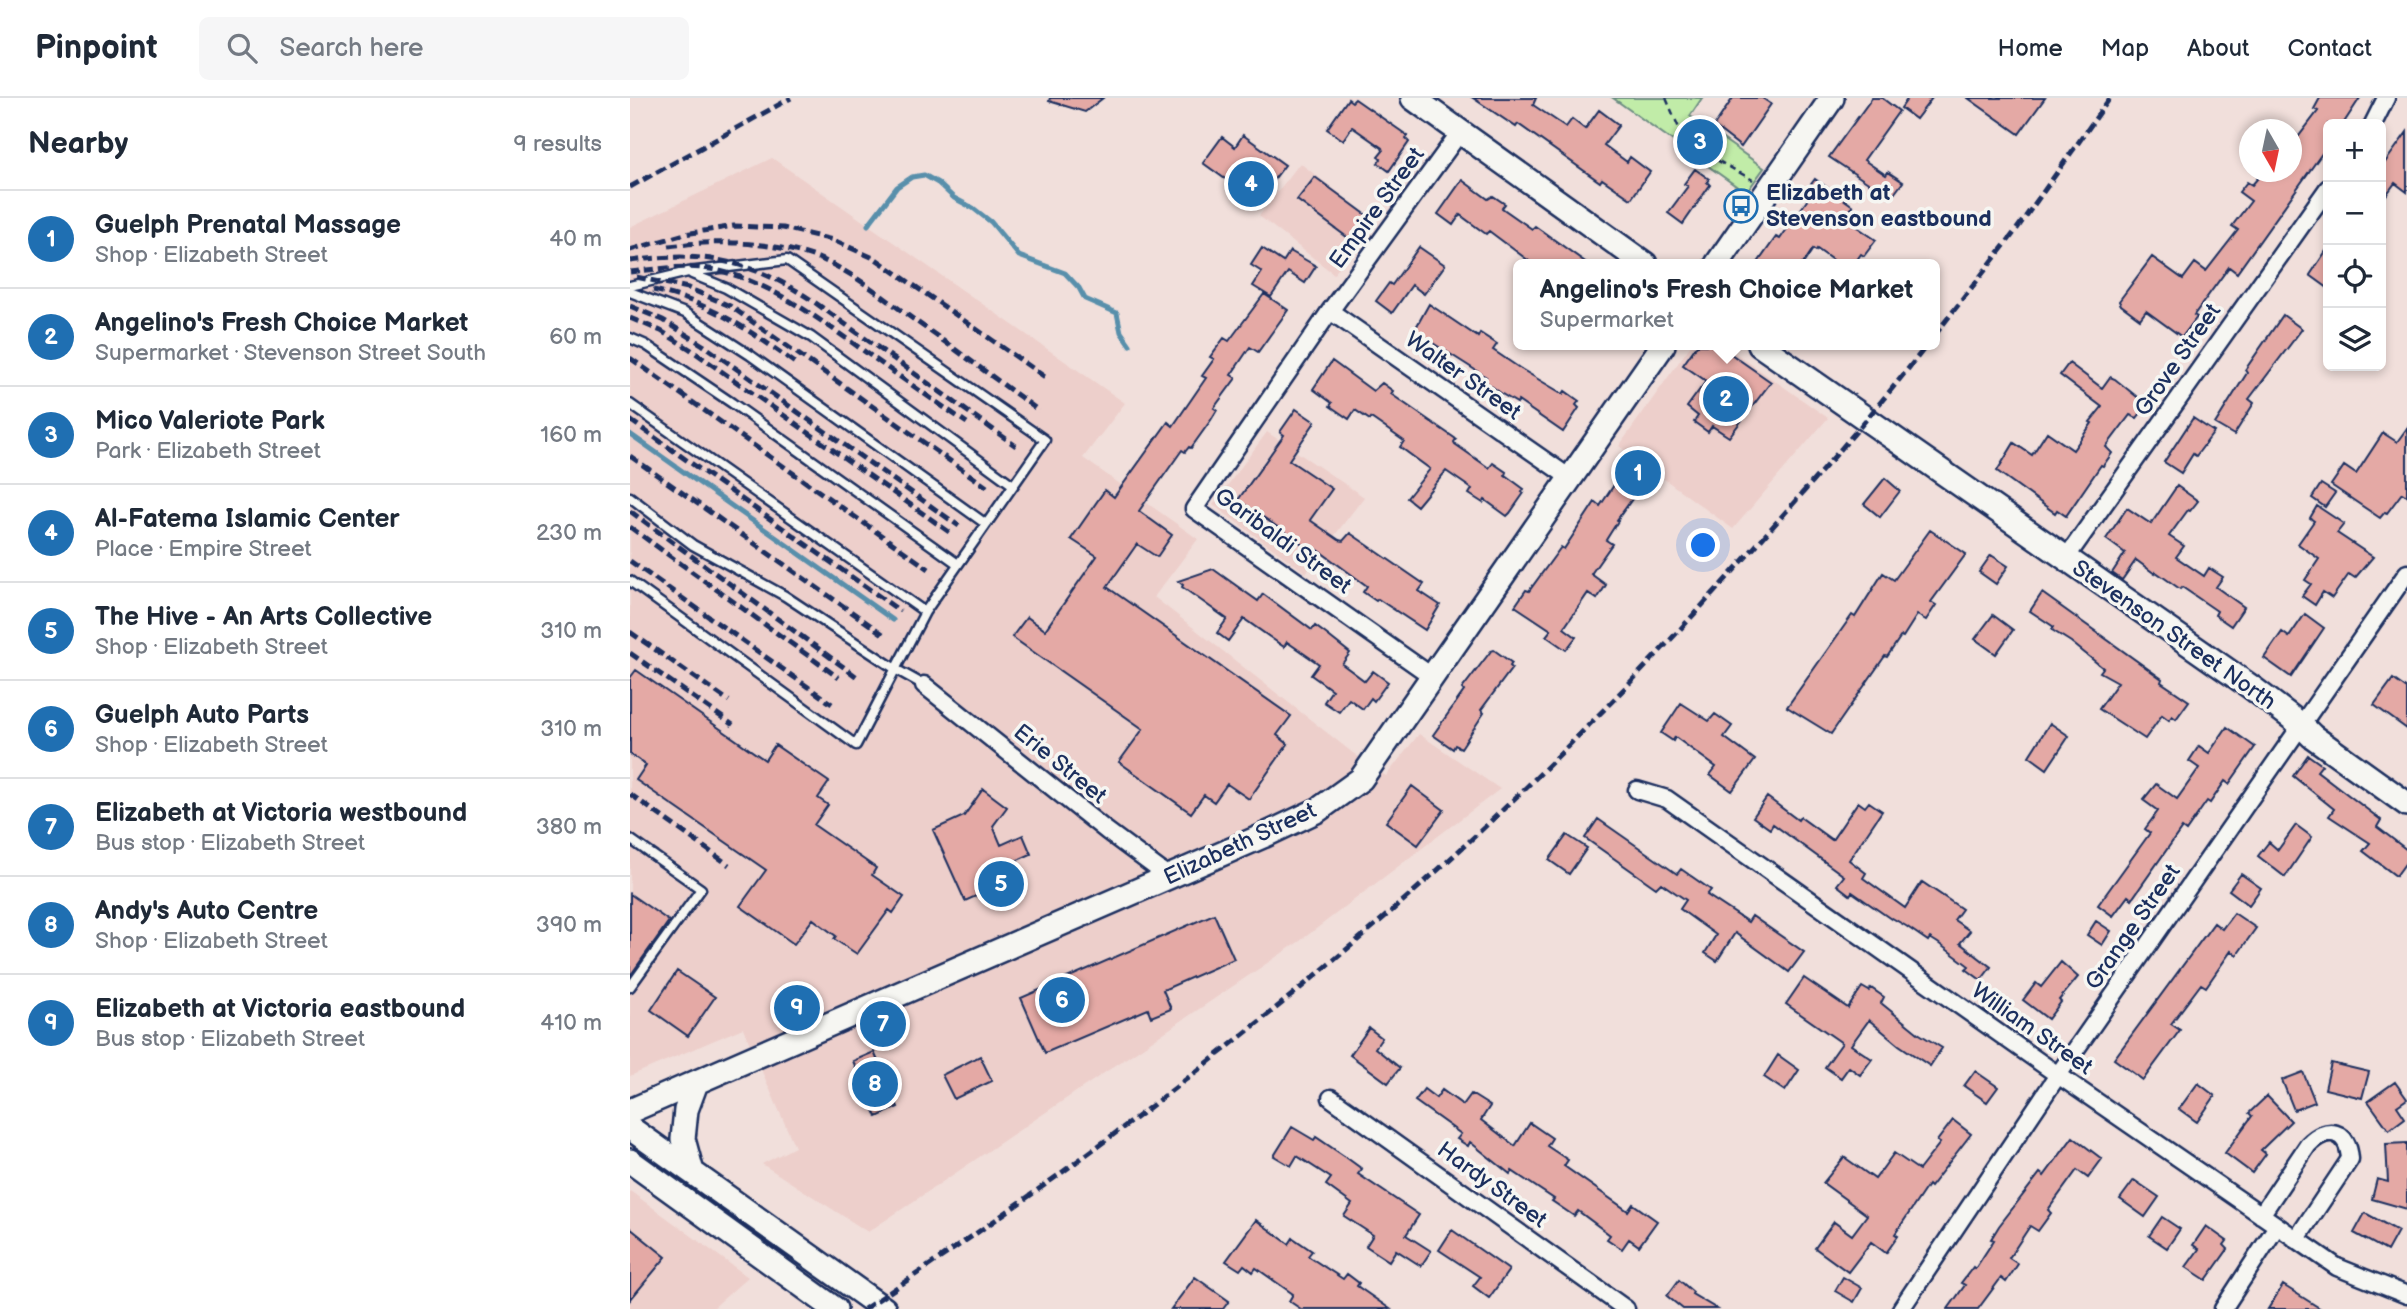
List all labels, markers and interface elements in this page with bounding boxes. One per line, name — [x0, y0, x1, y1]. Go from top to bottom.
search box — [199, 17, 689, 80]
text: Pinpoint — [35, 28, 157, 68]
icon: search — [223, 29, 261, 67]
text: Search here — [279, 33, 423, 64]
text: Home — [1998, 34, 2063, 63]
text: Map — [2101, 34, 2149, 63]
text: About — [2187, 34, 2249, 63]
text: Contact — [2287, 34, 2372, 63]
pin: 3 — [1677, 116, 1723, 168]
north arrow — [2239, 119, 2302, 182]
map controls — [2323, 119, 2386, 371]
button: + — [2323, 119, 2386, 182]
text: Nearby — [28, 126, 128, 162]
text: 9 results — [513, 130, 602, 158]
street label: Empire Street — [1324, 142, 1430, 274]
pin: 4 — [1228, 158, 1274, 210]
place label: Elizabeth at Stevenson eastbound — [1766, 179, 1992, 233]
button: − — [2323, 182, 2386, 245]
bus stop icon: Elizabeth at Stevenson eastbound — [1722, 187, 1760, 225]
text: Guelph Prenatal Massage — [95, 210, 401, 241]
text: 1 — [46, 225, 56, 253]
text: 40 m — [549, 225, 602, 253]
text: Shop · Elizabeth Street — [95, 241, 328, 269]
button: locate — [2323, 245, 2386, 308]
popup — [1513, 259, 1940, 350]
text: Angelino's Fresh Choice Market — [1540, 275, 1913, 306]
street label: Grove Street — [2129, 298, 2227, 422]
text: Supermarket — [1540, 306, 1674, 334]
text: Angelino's Fresh Choice Market — [95, 308, 468, 339]
button: layers — [2323, 308, 2386, 371]
text: 2 — [44, 323, 58, 351]
text: 60 m — [549, 323, 602, 351]
street label: Walter Street — [1400, 326, 1526, 426]
text: Supermarket · Stevenson Street South — [95, 339, 486, 367]
pin: 2 — [1703, 373, 1749, 425]
text: Mico Valeriote Park — [95, 406, 325, 437]
text: 3 — [44, 421, 58, 449]
text: 160 m — [540, 421, 602, 449]
text: Park · Elizabeth Street — [95, 437, 321, 465]
pin: 1 — [1615, 447, 1661, 499]
street label: Garibaldi Street — [1209, 482, 1357, 600]
text: Al-Fatema Islamic Center — [95, 504, 400, 535]
text: 4 — [44, 519, 58, 547]
text: 230 m — [536, 519, 602, 547]
your location — [1686, 528, 1720, 562]
text: Place · Empire Street — [95, 535, 312, 563]
street label: Stevenson Street North — [2067, 554, 2281, 716]
text: The Hive - An Arts Collective — [95, 602, 432, 633]
text: 5 — [44, 617, 58, 645]
text: 310 m — [540, 617, 602, 645]
text: Shop · Elizabeth Street — [95, 633, 328, 661]
text: Guelph Auto Parts — [95, 700, 309, 731]
text: 6 — [44, 715, 58, 743]
text: 310 m — [540, 715, 602, 743]
street label: Erie Street — [1008, 718, 1112, 810]
text: Shop · Elizabeth Street — [95, 731, 328, 759]
street label: Elizabeth Street — [1159, 797, 1321, 891]
text: Elizabeth at Victoria westbound — [95, 798, 467, 829]
text: 7 — [45, 813, 57, 841]
text: 380 m — [536, 813, 602, 841]
text: Bus stop · Elizabeth Street — [95, 829, 365, 857]
pin: 5 — [978, 858, 1024, 910]
street label: Grange Street — [2079, 859, 2187, 995]
text: Andy's Auto Centre — [95, 896, 318, 927]
text: 8 — [44, 911, 58, 939]
text: 390 m — [536, 911, 602, 939]
text: Shop · Elizabeth Street — [95, 927, 328, 955]
pin: 6 — [1039, 974, 1085, 1026]
street label: William Street — [1966, 977, 2098, 1081]
pin: 9 — [774, 982, 820, 1034]
text: Elizabeth at Victoria eastbound — [95, 994, 465, 1025]
pin: 7 — [860, 998, 906, 1050]
text: 9 — [44, 1009, 58, 1037]
text: 410 m — [540, 1009, 602, 1037]
text: Bus stop · Elizabeth Street — [95, 1025, 365, 1053]
pin: 8 — [852, 1058, 898, 1110]
street label: Hardy Street — [1432, 1136, 1552, 1234]

